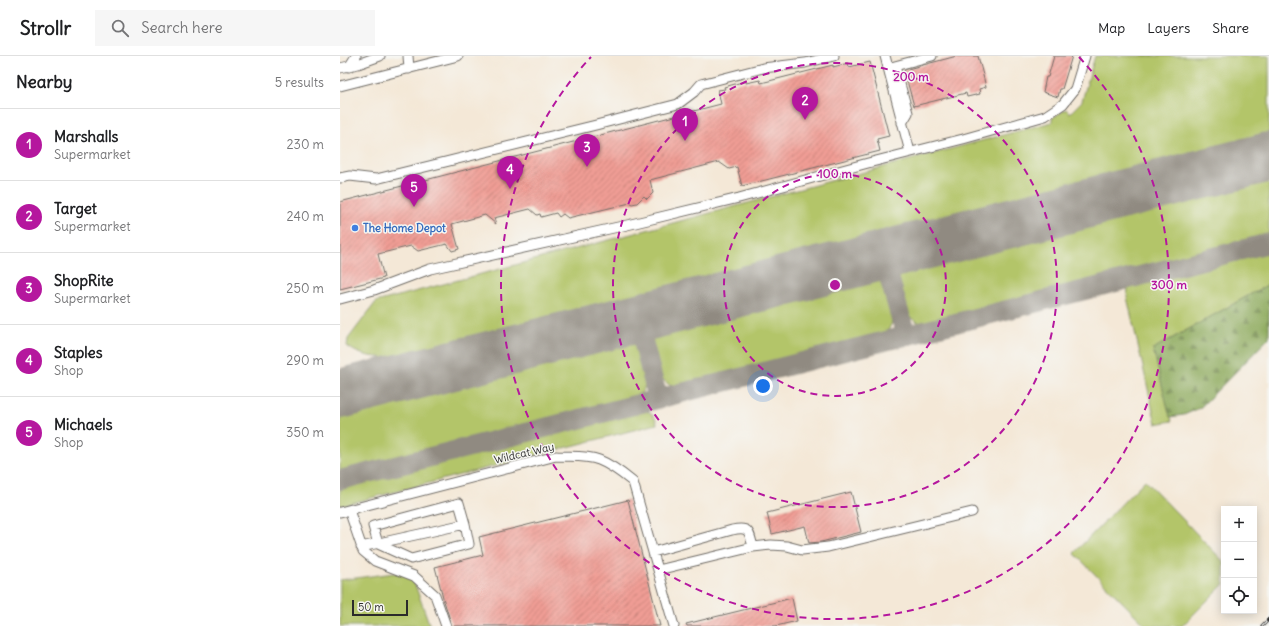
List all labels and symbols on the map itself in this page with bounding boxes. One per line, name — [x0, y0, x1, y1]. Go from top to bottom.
text: 200 m — [893, 69, 929, 84]
pin: 2 — [792, 87, 818, 120]
pin: 1 — [672, 108, 698, 141]
pin: 3 — [574, 134, 600, 167]
pin: 4 — [497, 156, 523, 189]
text: 100 m — [818, 166, 852, 181]
pin: 5 — [401, 174, 427, 207]
place label: The Home Depot — [363, 221, 446, 236]
marker: The Home Depot — [350, 223, 360, 233]
text: 300 m — [1151, 277, 1187, 292]
centre of rings — [828, 278, 842, 292]
your location — [753, 376, 773, 396]
street label: Wildcat Way — [492, 439, 556, 467]
scale bar — [352, 598, 408, 617]

